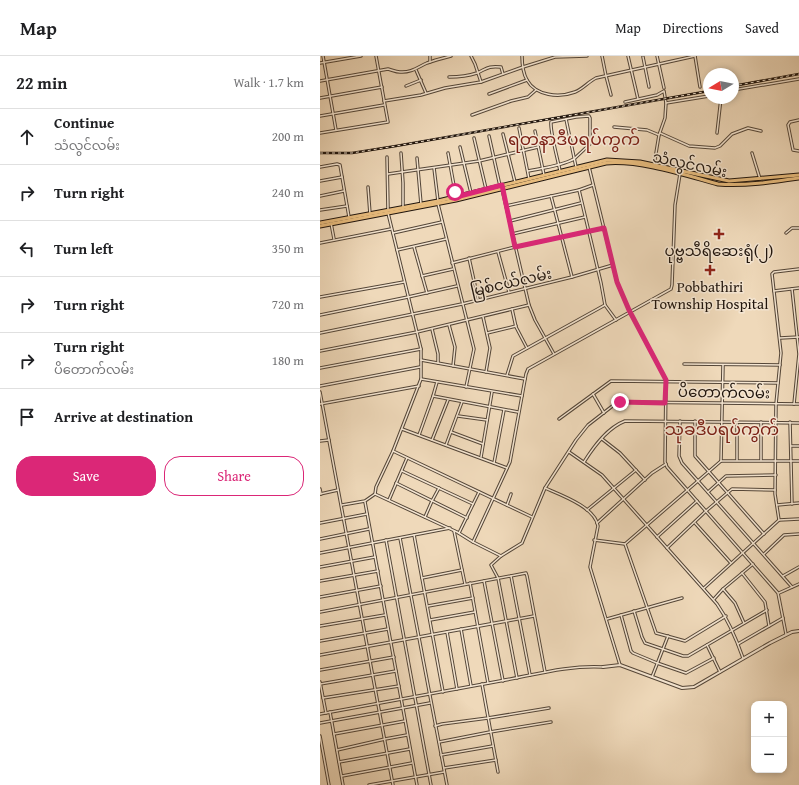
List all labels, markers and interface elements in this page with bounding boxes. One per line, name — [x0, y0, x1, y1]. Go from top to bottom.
text: Map — [20, 14, 57, 42]
text: Map — [615, 18, 641, 38]
text: Directions — [663, 18, 723, 38]
text: Saved — [745, 18, 779, 38]
north arrow — [703, 68, 739, 104]
text: 22 min — [16, 70, 67, 95]
text: Walk · 1.7 km — [233, 73, 304, 92]
text: Continue — [54, 112, 115, 133]
icon: ahead — [16, 126, 38, 148]
district label: ရတနာဒီပရပ်ကွက် — [508, 126, 640, 153]
text: 200 m — [272, 127, 304, 146]
text: သံလွင်လမ်း — [54, 136, 120, 155]
street label: သံလွင်လမ်း — [651, 146, 729, 183]
icon: right — [16, 182, 38, 204]
text: Turn right — [54, 182, 125, 203]
text: 240 m — [272, 183, 304, 202]
route start — [446, 183, 464, 201]
marker: ပုဗ္ဗသီရိဆေးရုံ(၂) — [713, 228, 725, 240]
icon: left — [16, 238, 38, 260]
text: Turn left — [54, 238, 113, 259]
text: 350 m — [272, 239, 304, 258]
place label: ပုဗ္ဗသီရိဆေးရုံ(၂) — [665, 240, 773, 263]
street label: မြစ်ငယ်လမ်း — [468, 262, 554, 303]
marker: Pobbathiri Township Hospital — [704, 264, 716, 276]
place label: Pobbathiri Township Hospital — [652, 276, 768, 314]
icon: right — [16, 294, 38, 316]
text: Turn right — [54, 294, 125, 315]
text: 720 m — [272, 295, 304, 314]
text: Turn right — [54, 336, 125, 357]
icon: right — [16, 350, 38, 372]
text: 180 m — [272, 351, 304, 370]
text: ပိတောက်လမ်း — [54, 360, 134, 379]
street label: ပိတောက်လမ်း — [678, 381, 770, 403]
route end — [611, 393, 629, 411]
icon: arrive — [16, 406, 38, 428]
text: Arrive at destination — [54, 406, 193, 427]
district label: သုခဒီပရပ်ကွက် — [665, 416, 779, 444]
button: Save — [16, 456, 156, 496]
button: Share — [164, 456, 304, 496]
map controls — [751, 701, 787, 773]
button: + — [751, 701, 787, 737]
button: − — [751, 737, 787, 773]

